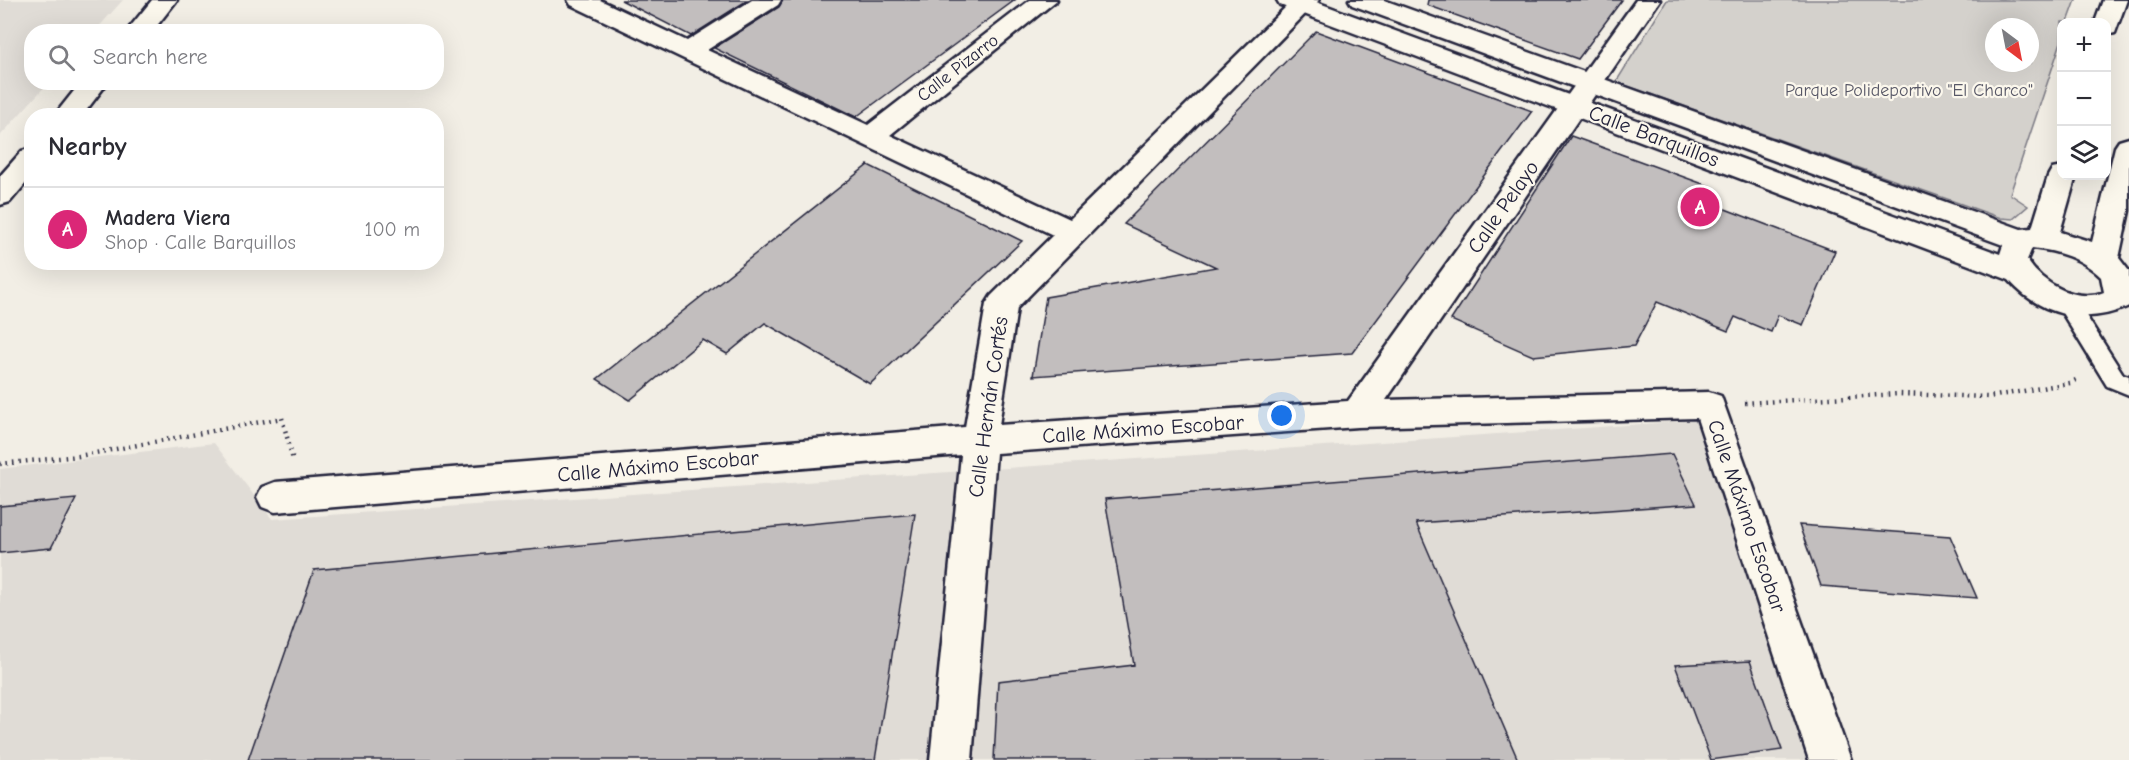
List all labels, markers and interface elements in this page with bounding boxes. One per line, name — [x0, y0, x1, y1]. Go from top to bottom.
north arrow — [1985, 18, 2039, 72]
map controls — [2057, 18, 2111, 180]
button: + — [2057, 18, 2111, 72]
search box — [24, 24, 444, 90]
street label: Calle Pizarro — [913, 30, 1003, 106]
icon: search — [45, 41, 78, 74]
text: Search here — [93, 44, 208, 70]
button: − — [2057, 72, 2111, 126]
park label: Parque Polideportivo "El Charco" — [1785, 80, 2033, 101]
street label: Calle Barquillos — [1586, 100, 1722, 172]
button: layers — [2057, 126, 2111, 180]
text: Nearby — [48, 132, 127, 162]
street label: Calle Pelayo — [1462, 156, 1544, 258]
pin: A — [1680, 184, 1720, 230]
text: Madera Viera — [105, 205, 231, 231]
text: A — [62, 218, 73, 241]
text: 100 m — [365, 218, 420, 241]
text: Shop · Calle Barquillos — [105, 231, 296, 254]
street label: Calle Hernán Cortés — [963, 315, 1013, 499]
your location — [1267, 401, 1296, 430]
street label: Calle Máximo Escobar — [1041, 410, 1245, 448]
street label: Calle Máximo Escobar — [1703, 417, 1791, 616]
street label: Calle Máximo Escobar — [556, 445, 760, 487]

